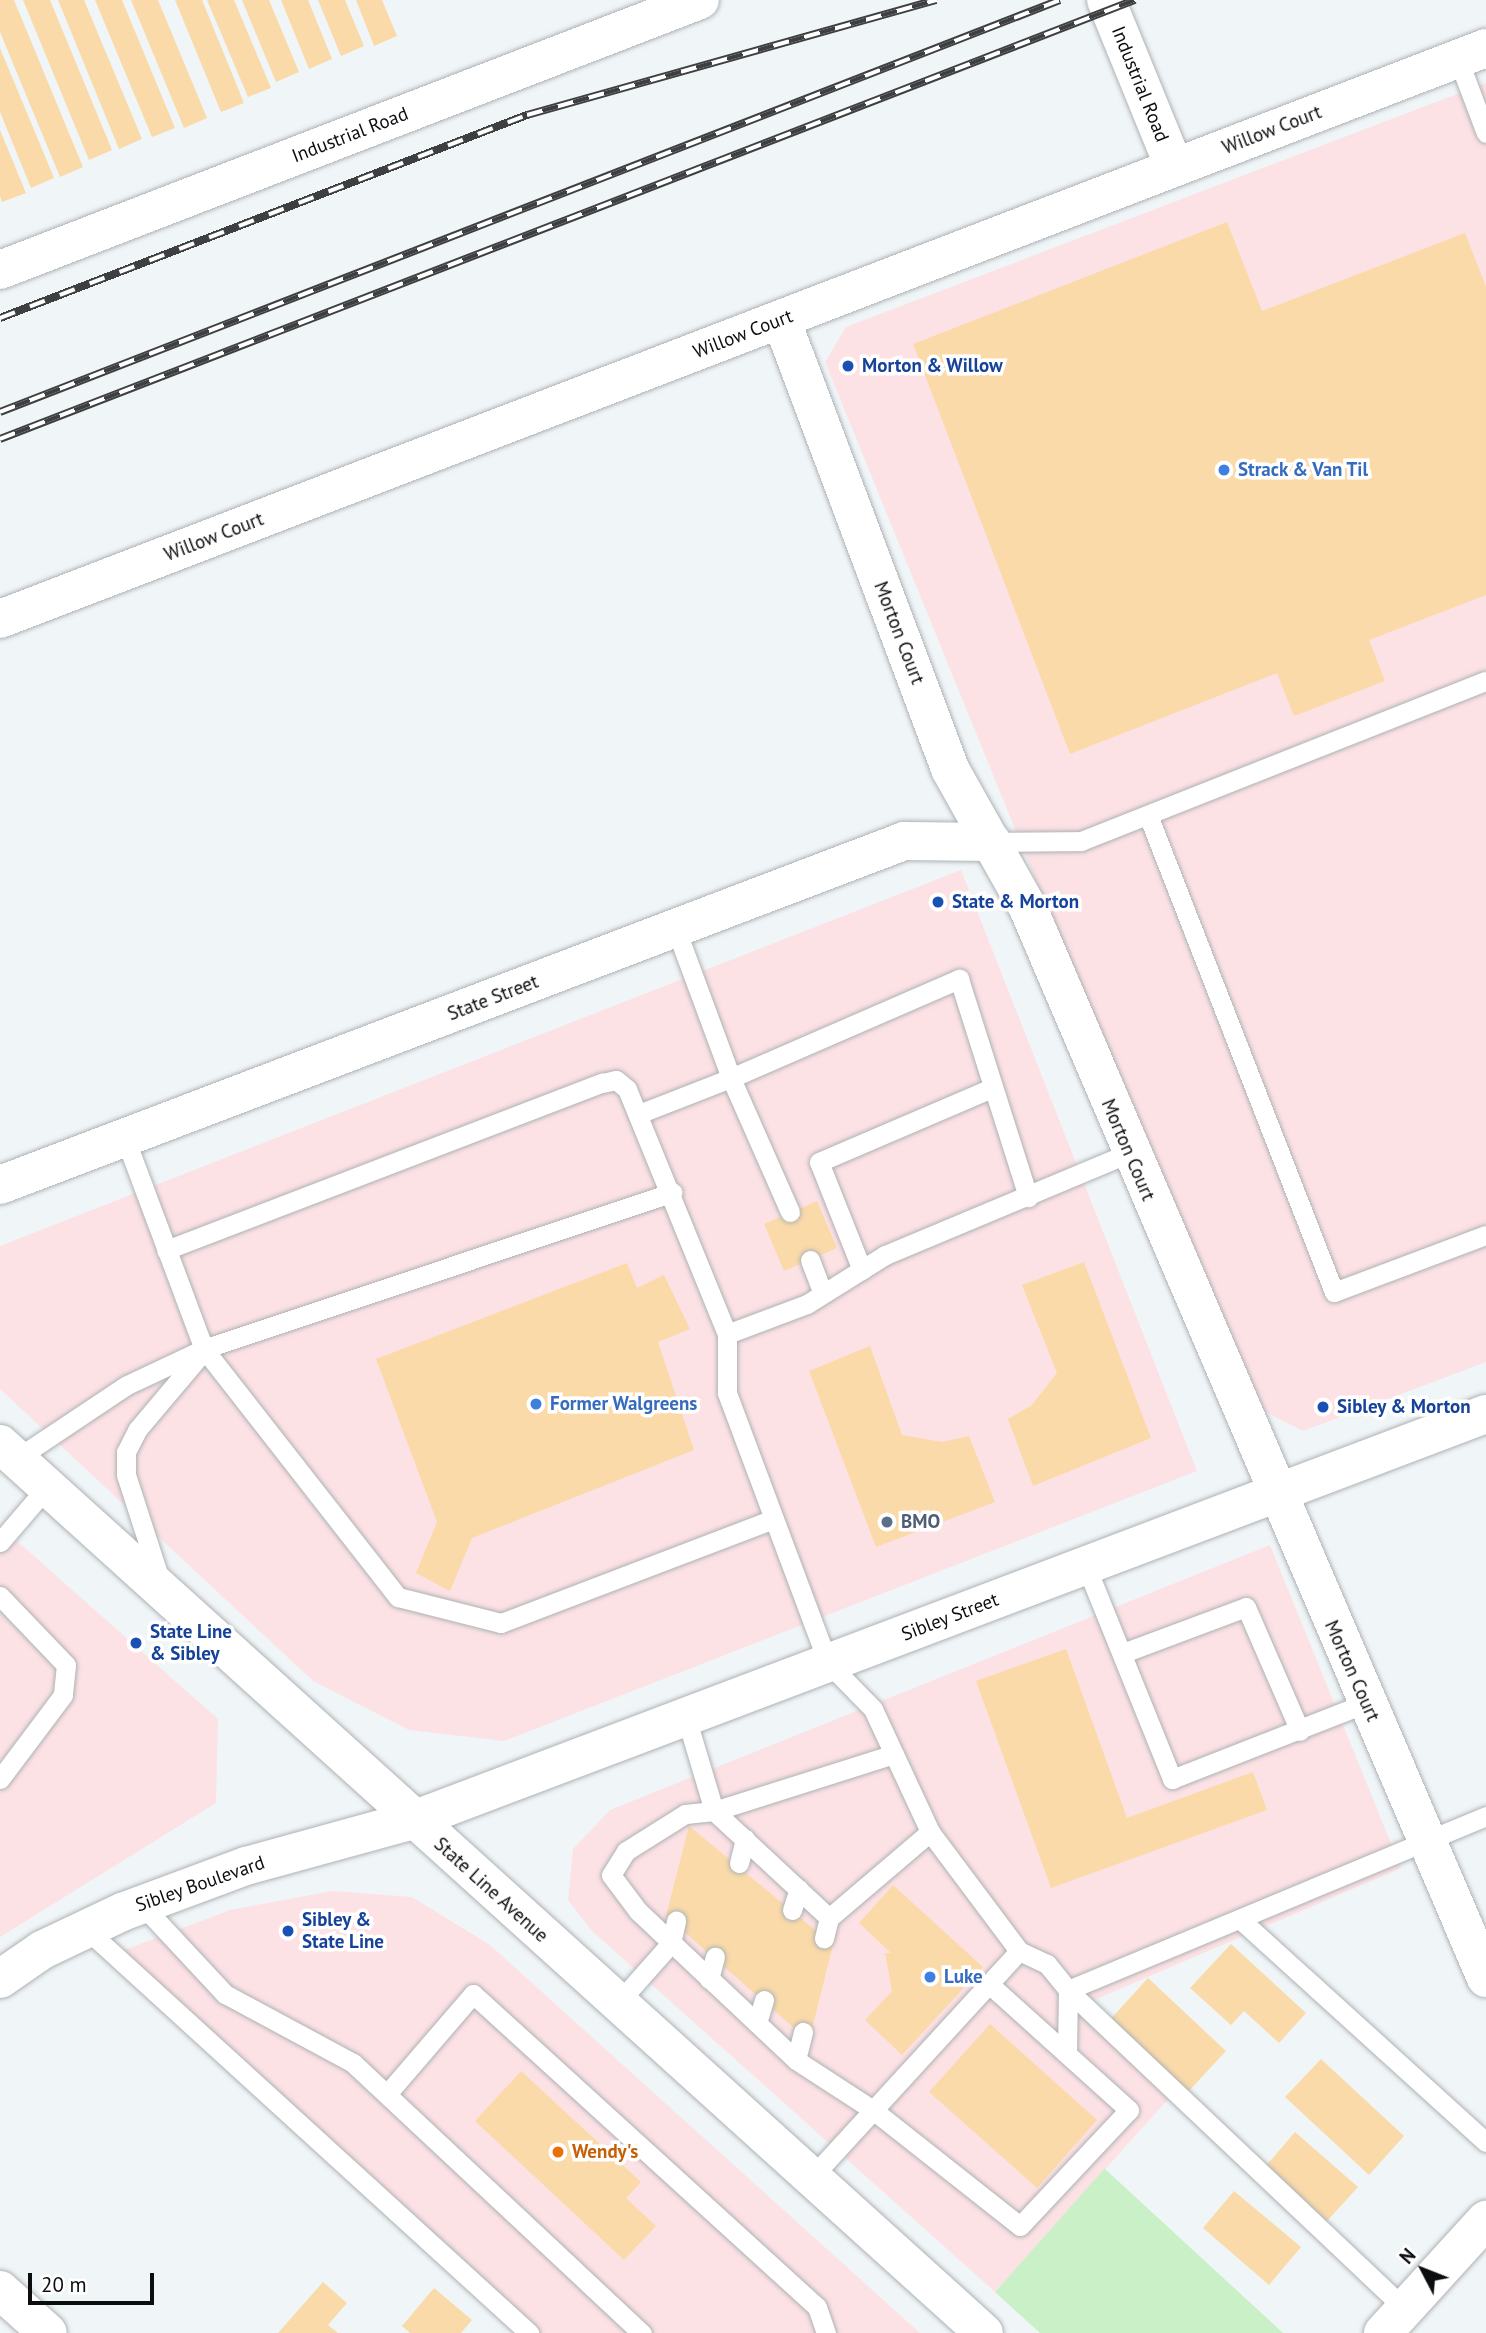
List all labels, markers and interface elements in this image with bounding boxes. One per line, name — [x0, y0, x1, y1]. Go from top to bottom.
street label: Industrial Road — [1106, 23, 1174, 145]
street label: Willow Court — [1219, 101, 1325, 159]
street label: Industrial Road — [289, 102, 411, 168]
street label: Willow Court — [690, 305, 796, 363]
place label: Morton & Willow — [862, 355, 1003, 377]
marker: Morton & Willow — [840, 358, 856, 374]
place label: Strack & Van Til — [1238, 459, 1370, 481]
marker: Strack & Van Til — [1216, 462, 1232, 478]
street label: Willow Court — [161, 508, 267, 566]
street label: Morton Court — [869, 578, 929, 688]
place label: State & Morton — [952, 891, 1079, 913]
marker: State & Morton — [930, 894, 946, 910]
street label: State Street — [444, 970, 542, 1026]
street label: Morton Court — [1096, 1096, 1160, 1204]
place label: Former Walgreens — [550, 1393, 698, 1415]
marker: Former Walgreens — [528, 1396, 544, 1412]
place label: Sibley & Morton — [1337, 1396, 1471, 1418]
marker: Sibley & Morton — [1315, 1399, 1331, 1415]
place label: BMO — [901, 1511, 940, 1533]
marker: BMO — [879, 1514, 895, 1530]
street label: Sibley Street — [898, 1588, 1002, 1646]
street label: Morton Court — [1320, 1617, 1384, 1725]
place label: State Line & Sibley — [150, 1621, 232, 1665]
marker: State Line & Sibley — [128, 1635, 144, 1651]
street label: State Line Avenue — [429, 1833, 553, 1947]
street label: Sibley Boulevard — [132, 1851, 268, 1917]
place label: Sibley & State Line — [302, 1909, 384, 1953]
marker: Sibley & State Line — [280, 1923, 296, 1939]
place label: Luke — [944, 1966, 983, 1988]
marker: Luke — [922, 1969, 938, 1985]
place label: Wendy's — [572, 2141, 638, 2163]
marker: Wendy's — [550, 2144, 566, 2160]
north arrow — [1388, 2235, 1458, 2305]
text: N — [1394, 2243, 1420, 2269]
scale bar — [32, 2260, 158, 2304]
text: 20 m — [41, 2271, 87, 2298]

